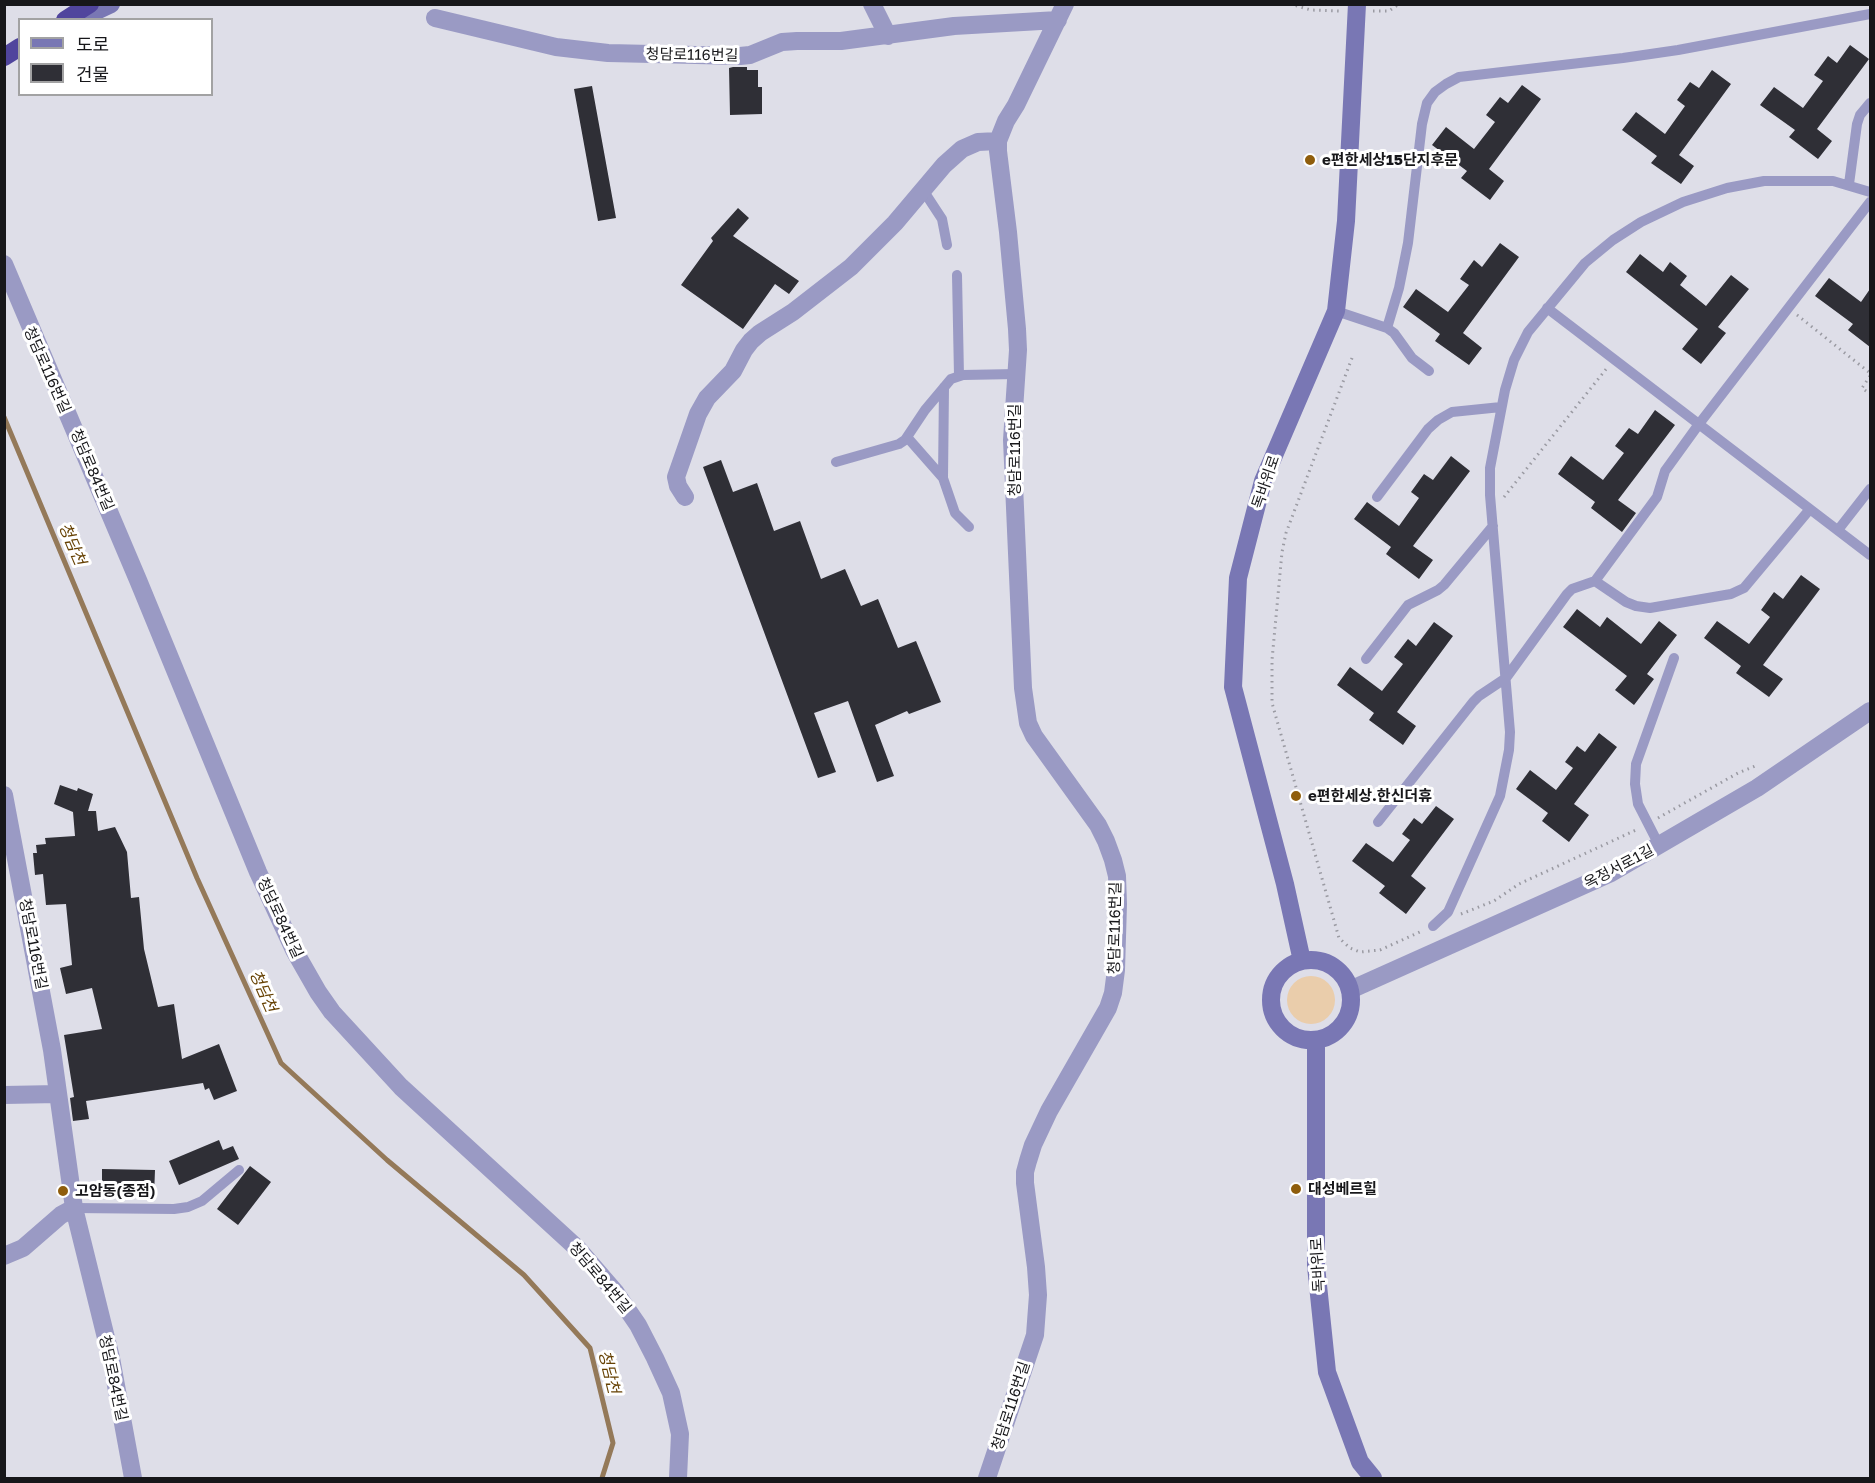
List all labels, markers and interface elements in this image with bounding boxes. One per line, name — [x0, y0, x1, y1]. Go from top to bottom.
legend — [18, 18, 213, 96]
text: 도로 — [76, 33, 109, 55]
street label: 청담로116번길 — [646, 45, 738, 65]
text: 건물 — [76, 63, 109, 85]
place label: e편한세상15단지후문 — [1322, 151, 1458, 169]
marker: e편한세상15단지후문 — [1303, 153, 1317, 167]
street label: 청담로116번길 — [20, 324, 74, 416]
street label: 청담로116번길 — [1006, 404, 1024, 496]
street label: 청담로84번길 — [67, 426, 117, 514]
street label: 독바위로 — [1249, 453, 1283, 511]
water label: 청담천 — [55, 520, 89, 568]
place label: e편한세상.한신더휴 — [1308, 787, 1432, 805]
marker: e편한세상.한신더휴 — [1289, 789, 1303, 803]
street label: 옥정서로1길 — [1581, 841, 1657, 893]
street label: 청담로84번길 — [253, 875, 307, 961]
street label: 청담로116번길 — [1105, 882, 1125, 974]
street label: 청담로116번길 — [15, 897, 51, 991]
water label: 청담천 — [245, 967, 281, 1015]
place label: 대성베르힐 — [1308, 1180, 1377, 1198]
place label: 고암동(종점) — [75, 1182, 155, 1200]
marker: 대성베르힐 — [1289, 1182, 1303, 1196]
marker: 고암동(종점) — [56, 1184, 70, 1198]
street label: 독바위로 — [1308, 1237, 1328, 1293]
street label: 청담로84번길 — [565, 1239, 635, 1317]
street label: 청담로84번길 — [95, 1333, 131, 1423]
water label: 청담천 — [594, 1348, 624, 1396]
street label: 청담로116번길 — [988, 1359, 1034, 1453]

